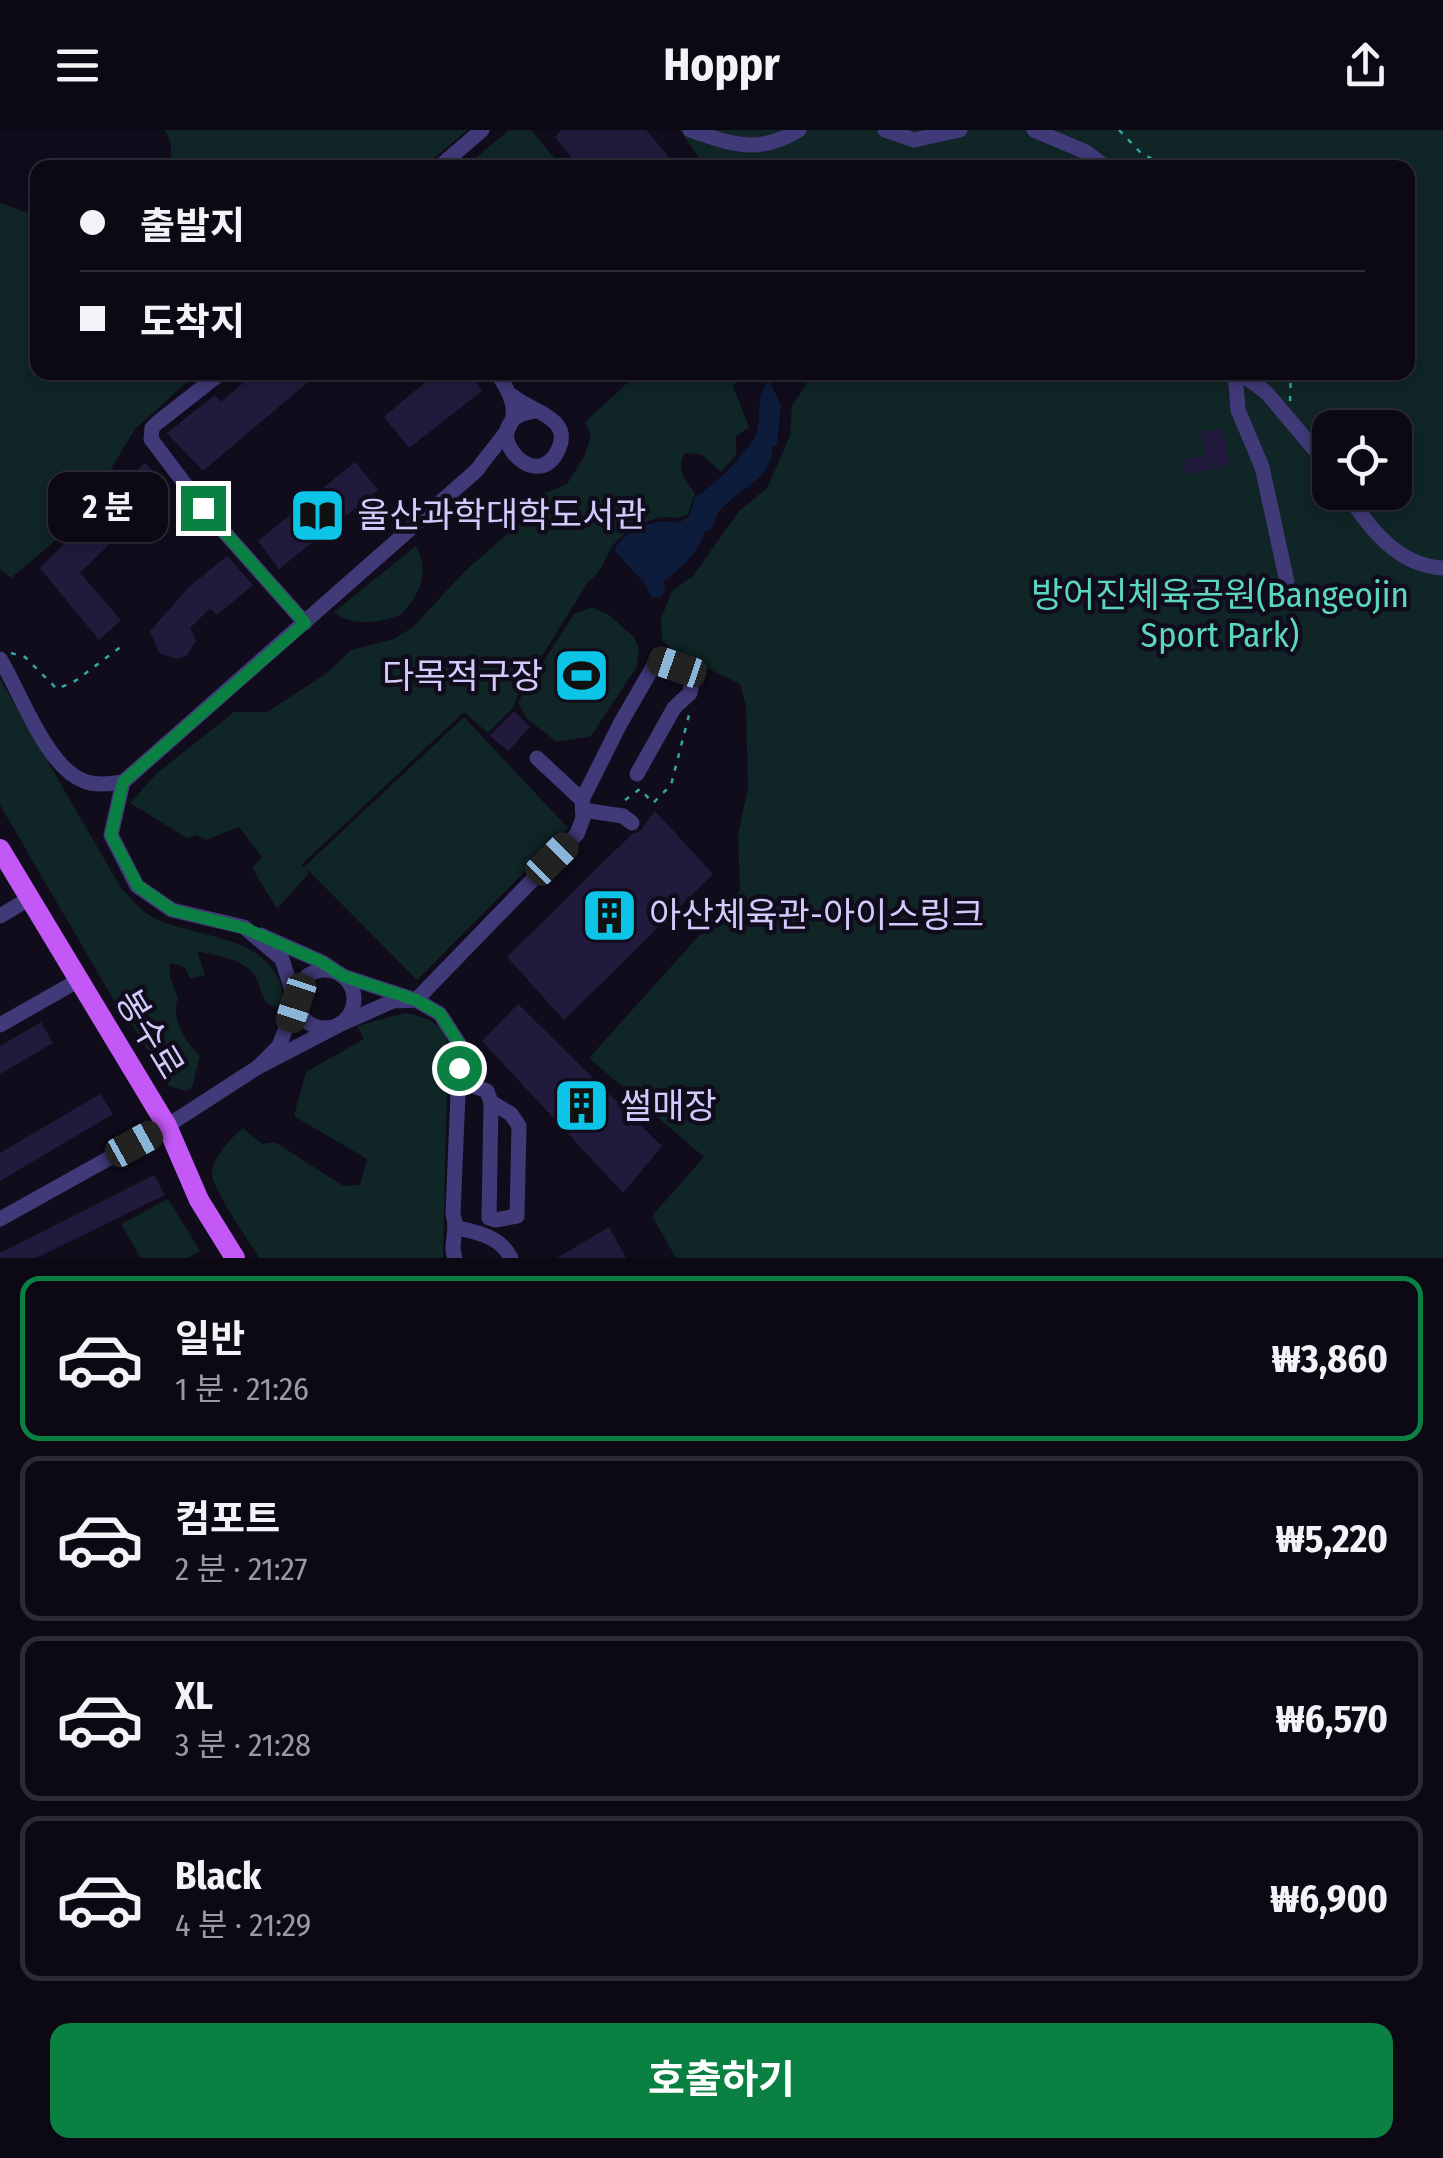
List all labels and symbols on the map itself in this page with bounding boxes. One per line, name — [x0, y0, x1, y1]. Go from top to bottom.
callout: 2 분 — [48, 473, 168, 543]
library icon: 울산과학대학도서관 — [288, 485, 348, 545]
route end — [181, 486, 226, 531]
place label: 울산과학대학도서관 — [357, 494, 647, 536]
park label: 방어진체육공원(Bangeojin Sport Park) — [1031, 574, 1409, 656]
car — [644, 643, 710, 691]
sports icon: 다목적구장 — [552, 646, 612, 706]
place label: 다목적구장 — [382, 655, 543, 697]
car — [520, 827, 584, 891]
building icon: 아산체육관-아이스링크 — [580, 885, 640, 945]
place label: 아산체육관-아이스링크 — [649, 894, 984, 936]
car — [272, 970, 320, 1036]
street label: 봉수로 — [107, 982, 193, 1086]
route start — [437, 1046, 482, 1091]
building icon: 썰매장 — [551, 1076, 611, 1136]
place label: 썰매장 — [620, 1085, 717, 1127]
car — [100, 1116, 168, 1172]

